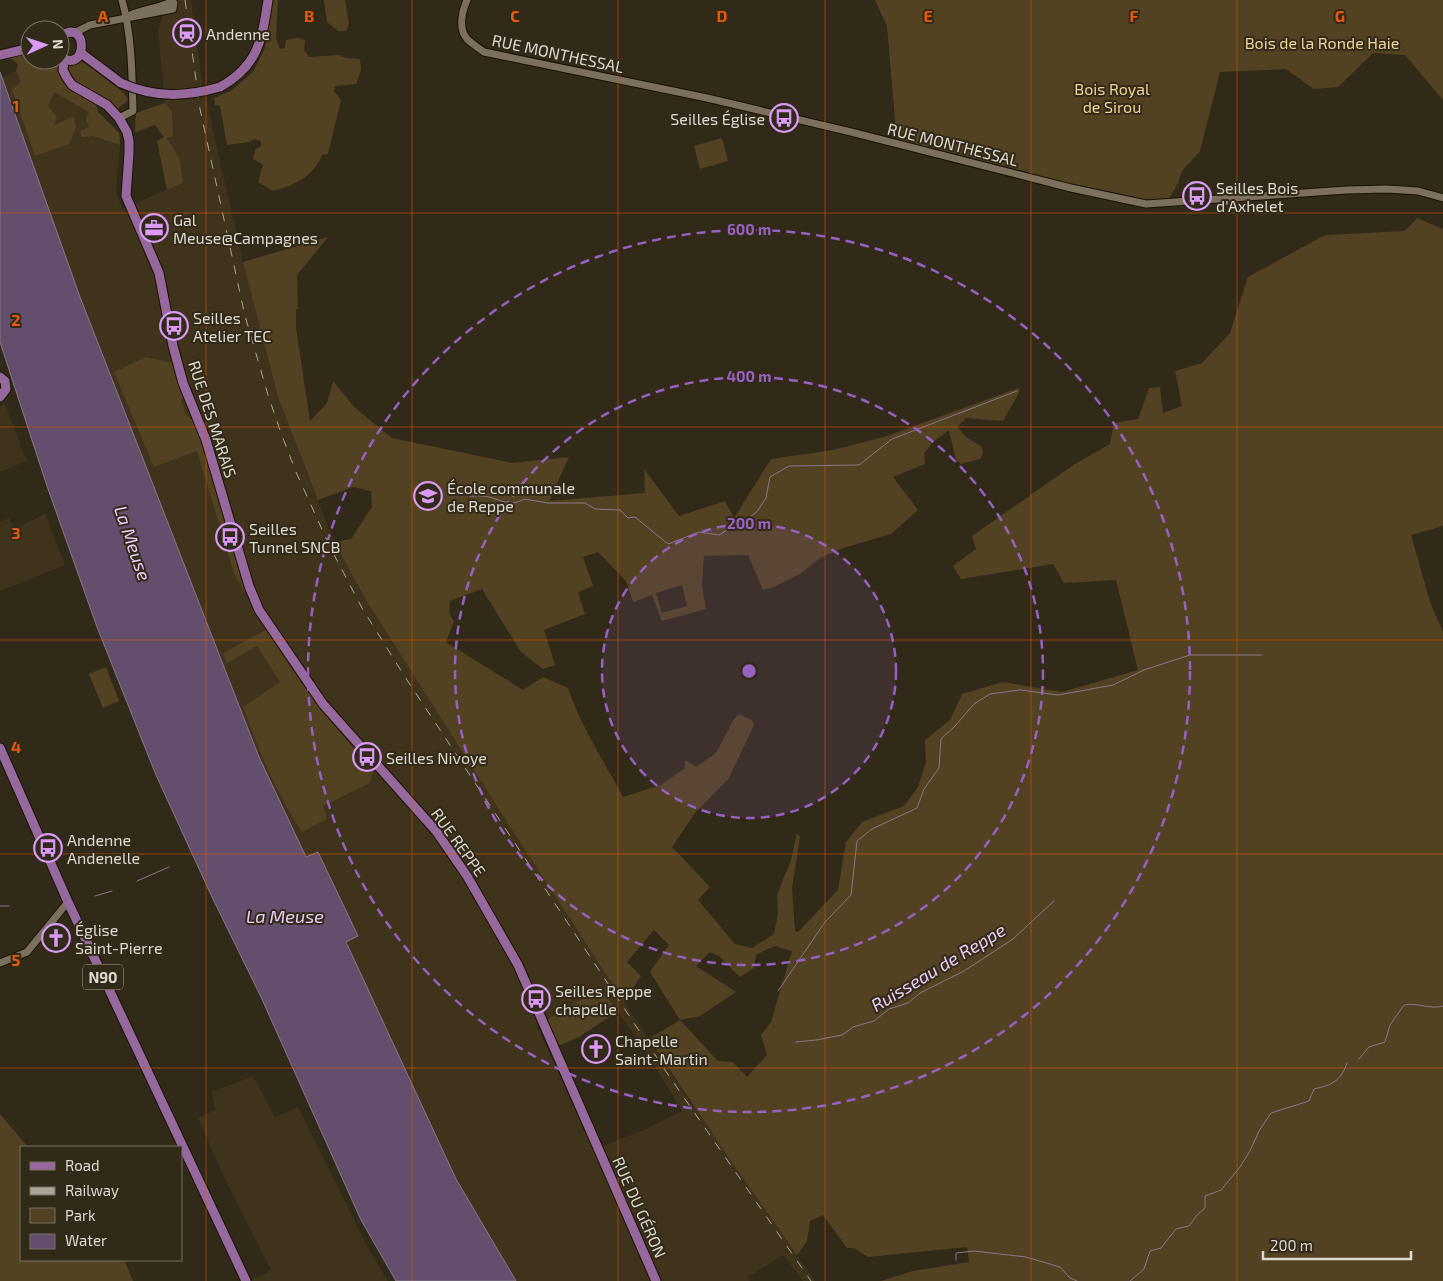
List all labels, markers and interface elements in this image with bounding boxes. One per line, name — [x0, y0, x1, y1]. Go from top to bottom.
text: A — [98, 6, 109, 25]
text: B — [304, 6, 314, 25]
text: C — [510, 6, 520, 25]
text: D — [717, 6, 728, 25]
text: E — [923, 6, 933, 25]
text: F — [1130, 6, 1139, 25]
text: G — [1335, 6, 1345, 25]
station icon: Andenne — [172, 18, 202, 48]
north arrow — [20, 20, 70, 70]
place label: Andenne — [206, 24, 270, 43]
street label: RUE MONTHESSAL — [490, 30, 626, 76]
park label: Bois de la Ronde Haie — [1245, 33, 1399, 52]
text: N — [50, 39, 67, 50]
park label: Bois Royal de Sirou — [1074, 79, 1150, 116]
text: 1 — [13, 96, 19, 115]
bus stop icon: Seilles Église — [769, 103, 799, 133]
place label: Seilles Église — [670, 109, 765, 128]
street label: RUE MONTHESSAL — [886, 119, 1020, 169]
place label: Seilles Bois d'Axhelet — [1216, 178, 1298, 215]
bus stop icon: Seilles Bois d'Axhelet — [1182, 181, 1212, 211]
place label: Gal Meuse@Campagnes — [173, 210, 318, 247]
office icon: Gal Meuse@Campagnes — [139, 213, 169, 243]
text: 600 m — [727, 220, 771, 238]
place label: Seilles Atelier TEC — [193, 308, 271, 345]
text: 2 — [11, 310, 21, 329]
bus stop icon: Seilles Atelier TEC — [159, 311, 189, 341]
street label: RUE DES MARAIS — [185, 358, 241, 480]
text: 400 m — [727, 367, 771, 385]
place label: École communale de Reppe — [447, 478, 575, 515]
school or university icon: École communale de Reppe — [413, 481, 443, 511]
water label: La Meuse — [110, 503, 156, 584]
text: 200 m — [727, 514, 771, 532]
place label: Seilles Tunnel SNCB — [249, 519, 340, 556]
bus stop icon: Seilles Tunnel SNCB — [215, 522, 245, 552]
text: 3 — [11, 523, 21, 542]
centre of rings — [740, 662, 758, 680]
text: 4 — [11, 737, 21, 756]
bus stop icon: Seilles Nivoye — [352, 742, 382, 772]
place label: Seilles Nivoye — [386, 748, 487, 767]
street label: RUE REPPE — [428, 804, 490, 880]
place label: Andenne Andenelle — [67, 830, 140, 867]
bus stop icon: Andenne Andenelle — [33, 833, 63, 863]
water label: La Meuse — [246, 905, 324, 927]
water label: Ruisseau de Reppe — [867, 918, 1010, 1016]
place label: Église Saint-Pierre — [75, 920, 162, 957]
church icon: Église Saint-Pierre — [41, 923, 71, 953]
text: 5 — [12, 950, 21, 969]
road number: N90 — [83, 964, 123, 990]
place label: Seilles Reppe chapelle — [555, 981, 652, 1018]
bus stop icon: Seilles Reppe chapelle — [521, 984, 551, 1014]
place label: Chapelle Saint-Martin — [615, 1031, 708, 1068]
church icon: Chapelle Saint-Martin — [581, 1034, 611, 1064]
legend — [20, 1146, 182, 1261]
street label: RUE DU GÉRON — [609, 1153, 671, 1261]
text: Road — [65, 1156, 100, 1174]
text: Railway — [65, 1181, 119, 1199]
text: Park — [65, 1206, 96, 1224]
scale bar — [1263, 1228, 1410, 1260]
text: Water — [65, 1231, 107, 1249]
text: 200 m — [1270, 1236, 1313, 1254]

